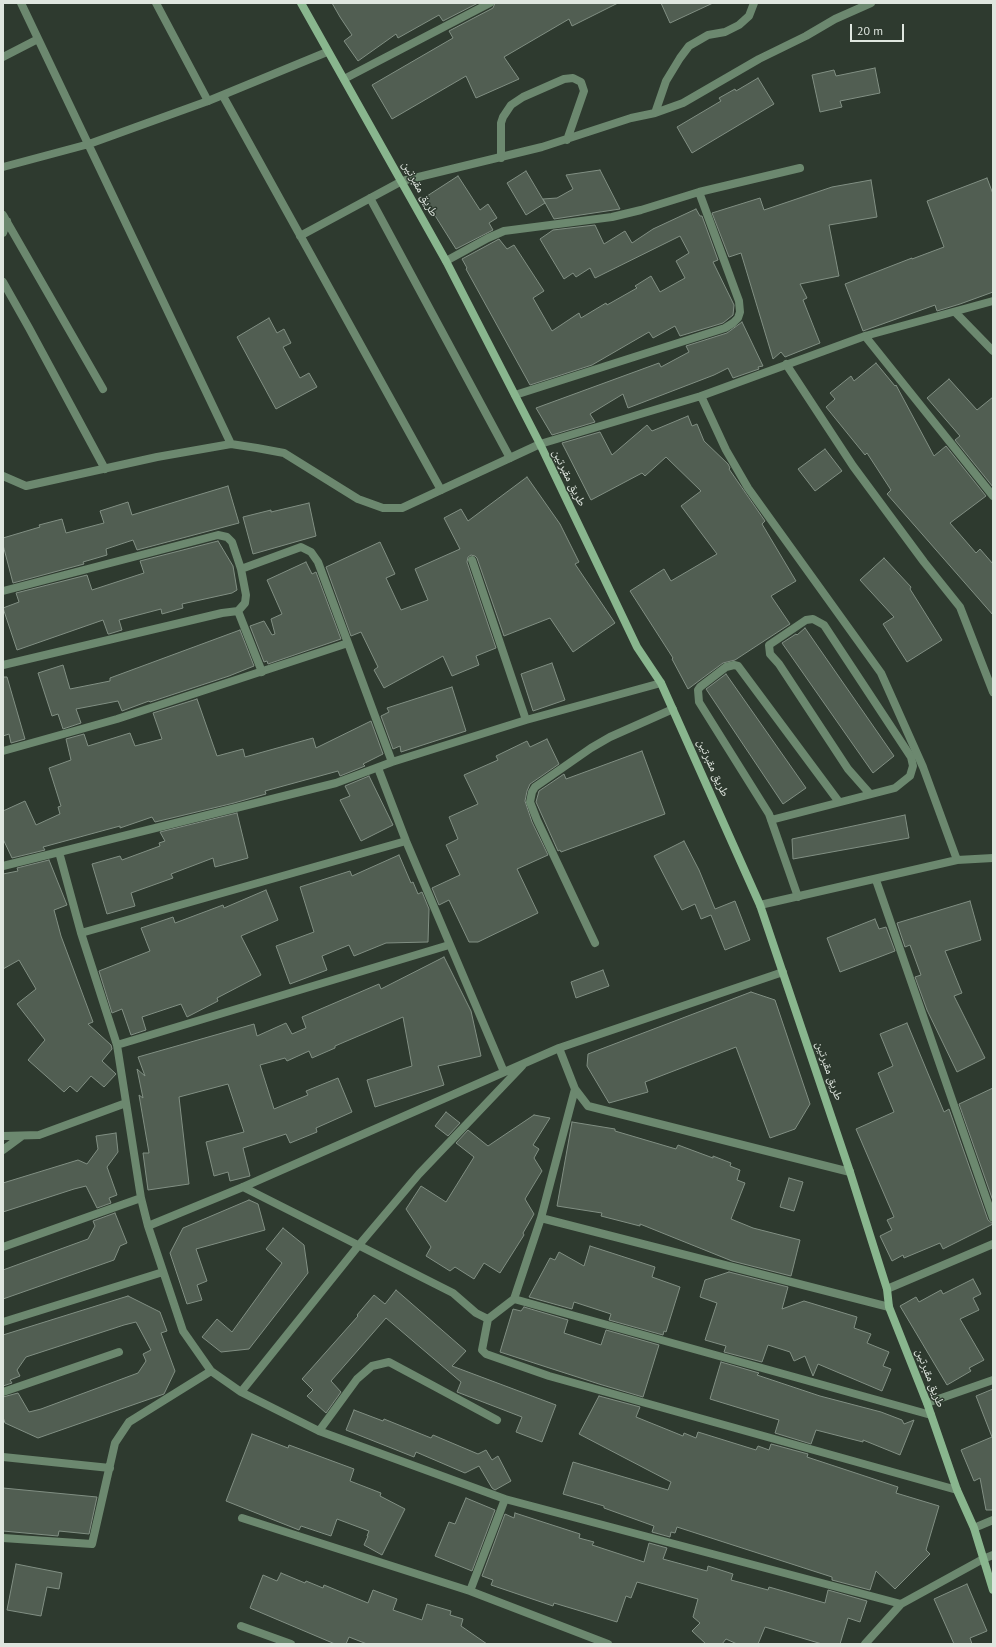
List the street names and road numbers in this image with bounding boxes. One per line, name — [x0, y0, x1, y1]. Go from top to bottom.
street label: طريق مقبرتين — [399, 159, 441, 219]
street label: طريق مقبرتين — [549, 447, 589, 509]
street label: طريق مقبرتين — [694, 737, 732, 799]
street label: طريق مقبرتين — [812, 1039, 846, 1103]
street label: طريق مقبرتين — [912, 1347, 948, 1409]

